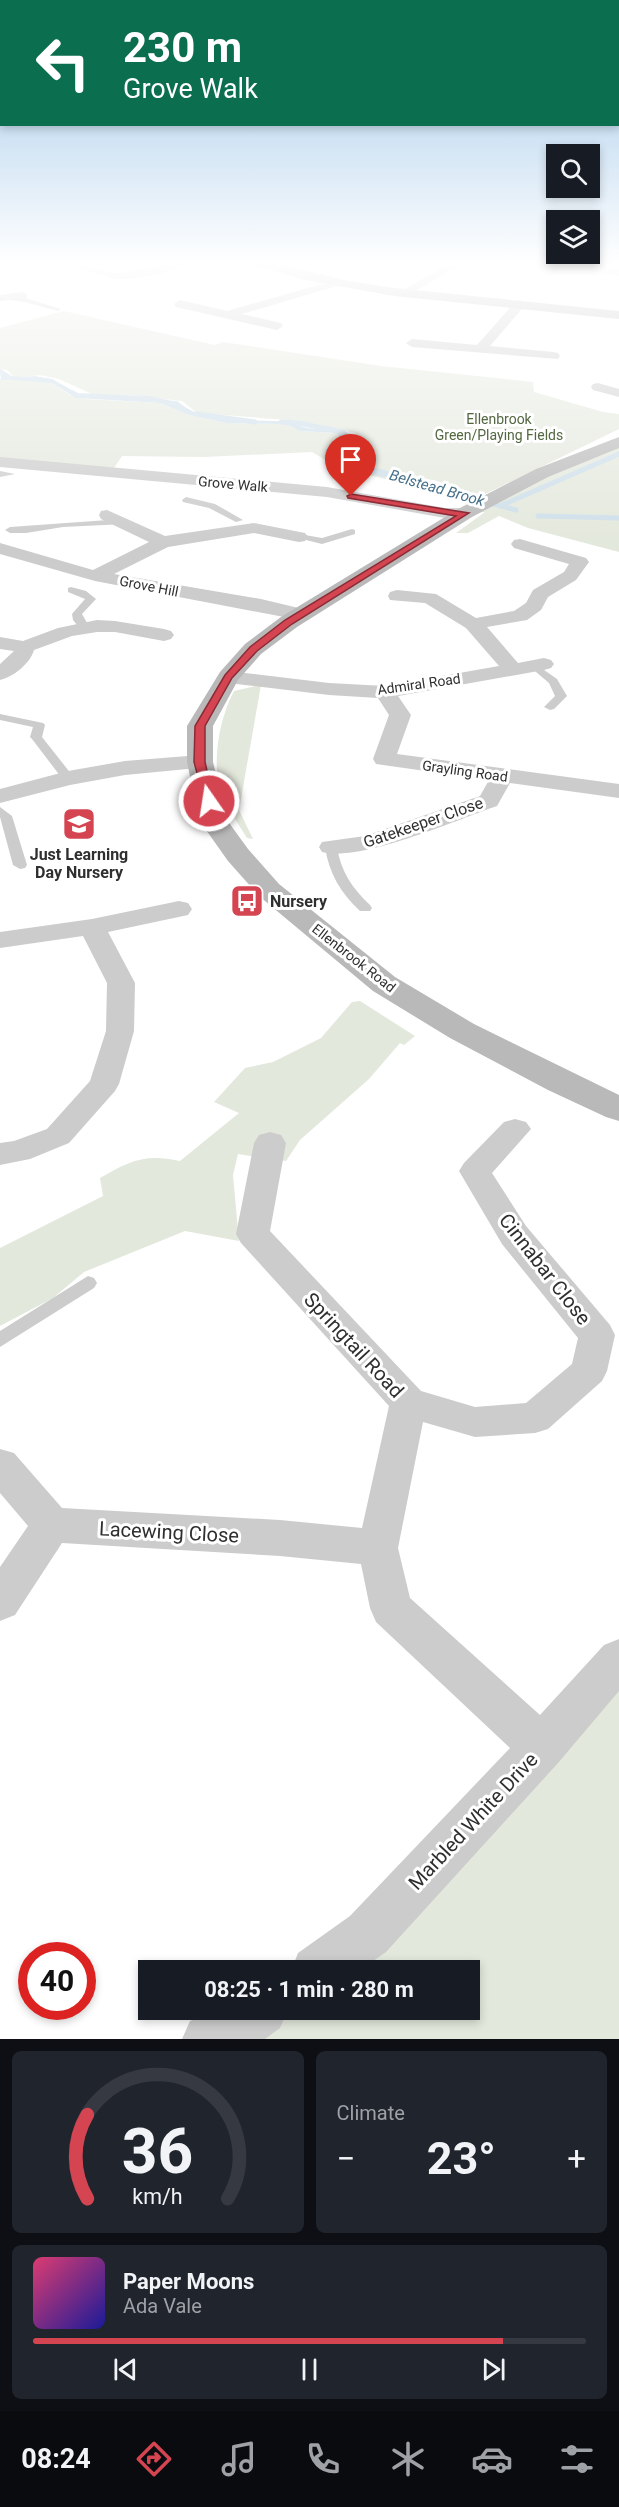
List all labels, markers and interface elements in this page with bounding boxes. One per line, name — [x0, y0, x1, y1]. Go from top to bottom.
text: 230 m — [123, 23, 242, 72]
icon: left — [24, 24, 102, 102]
text: Grove Walk — [123, 73, 258, 105]
map controls — [546, 144, 600, 264]
button: search — [546, 144, 600, 198]
button: layers — [546, 210, 600, 264]
park label: Ellenbrook Green/Playing Fields — [435, 411, 563, 443]
pin — [325, 434, 376, 496]
icon: arrive — [334, 443, 367, 476]
water label: Belstead Brook — [387, 466, 487, 510]
street label: Grove Walk — [197, 473, 269, 495]
street label: Grove Hill — [118, 572, 180, 600]
street label: Admiral Road — [376, 670, 462, 698]
street label: Grayling Road — [421, 757, 509, 785]
position arrow — [177, 769, 241, 833]
street label: Gatekeeper Close — [361, 793, 485, 852]
school or university icon: Just Learning Day Nursery — [61, 806, 97, 842]
place label: Just Learning Day Nursery — [30, 845, 128, 882]
bus stop icon: Nursery — [229, 883, 265, 919]
place label: Nursery — [270, 892, 328, 911]
street label: Ellenbrook Road — [309, 921, 399, 995]
street label: Cinnabar Close — [494, 1208, 596, 1330]
street label: Springtail Road — [299, 1287, 409, 1403]
street label: Lacewing Close — [98, 1516, 240, 1548]
street label: Marbled White Drive — [403, 1747, 543, 1895]
speed limit sign: 40 — [18, 1942, 96, 2020]
text: 08:25 · 1 min · 280 m — [204, 1977, 414, 2002]
text: Climate — [337, 2101, 405, 2125]
text: 36 — [122, 2115, 194, 2188]
text: 23° — [427, 2132, 496, 2185]
text: − — [337, 2139, 355, 2178]
text: + — [567, 2139, 586, 2178]
text: km/h — [133, 2184, 183, 2209]
text: Paper Moons — [123, 2269, 254, 2294]
text: Ada Vale — [123, 2294, 202, 2318]
icon: previous — [109, 2353, 142, 2386]
icon: pause — [293, 2353, 326, 2386]
icon: next — [477, 2353, 510, 2386]
icon: directions — [133, 2438, 175, 2480]
icon: music — [218, 2438, 260, 2480]
icon: phone — [302, 2438, 344, 2480]
icon: climate — [387, 2438, 429, 2480]
icon: car — [471, 2438, 513, 2480]
icon: filters — [556, 2438, 598, 2480]
text: 08:24 — [21, 2443, 91, 2475]

